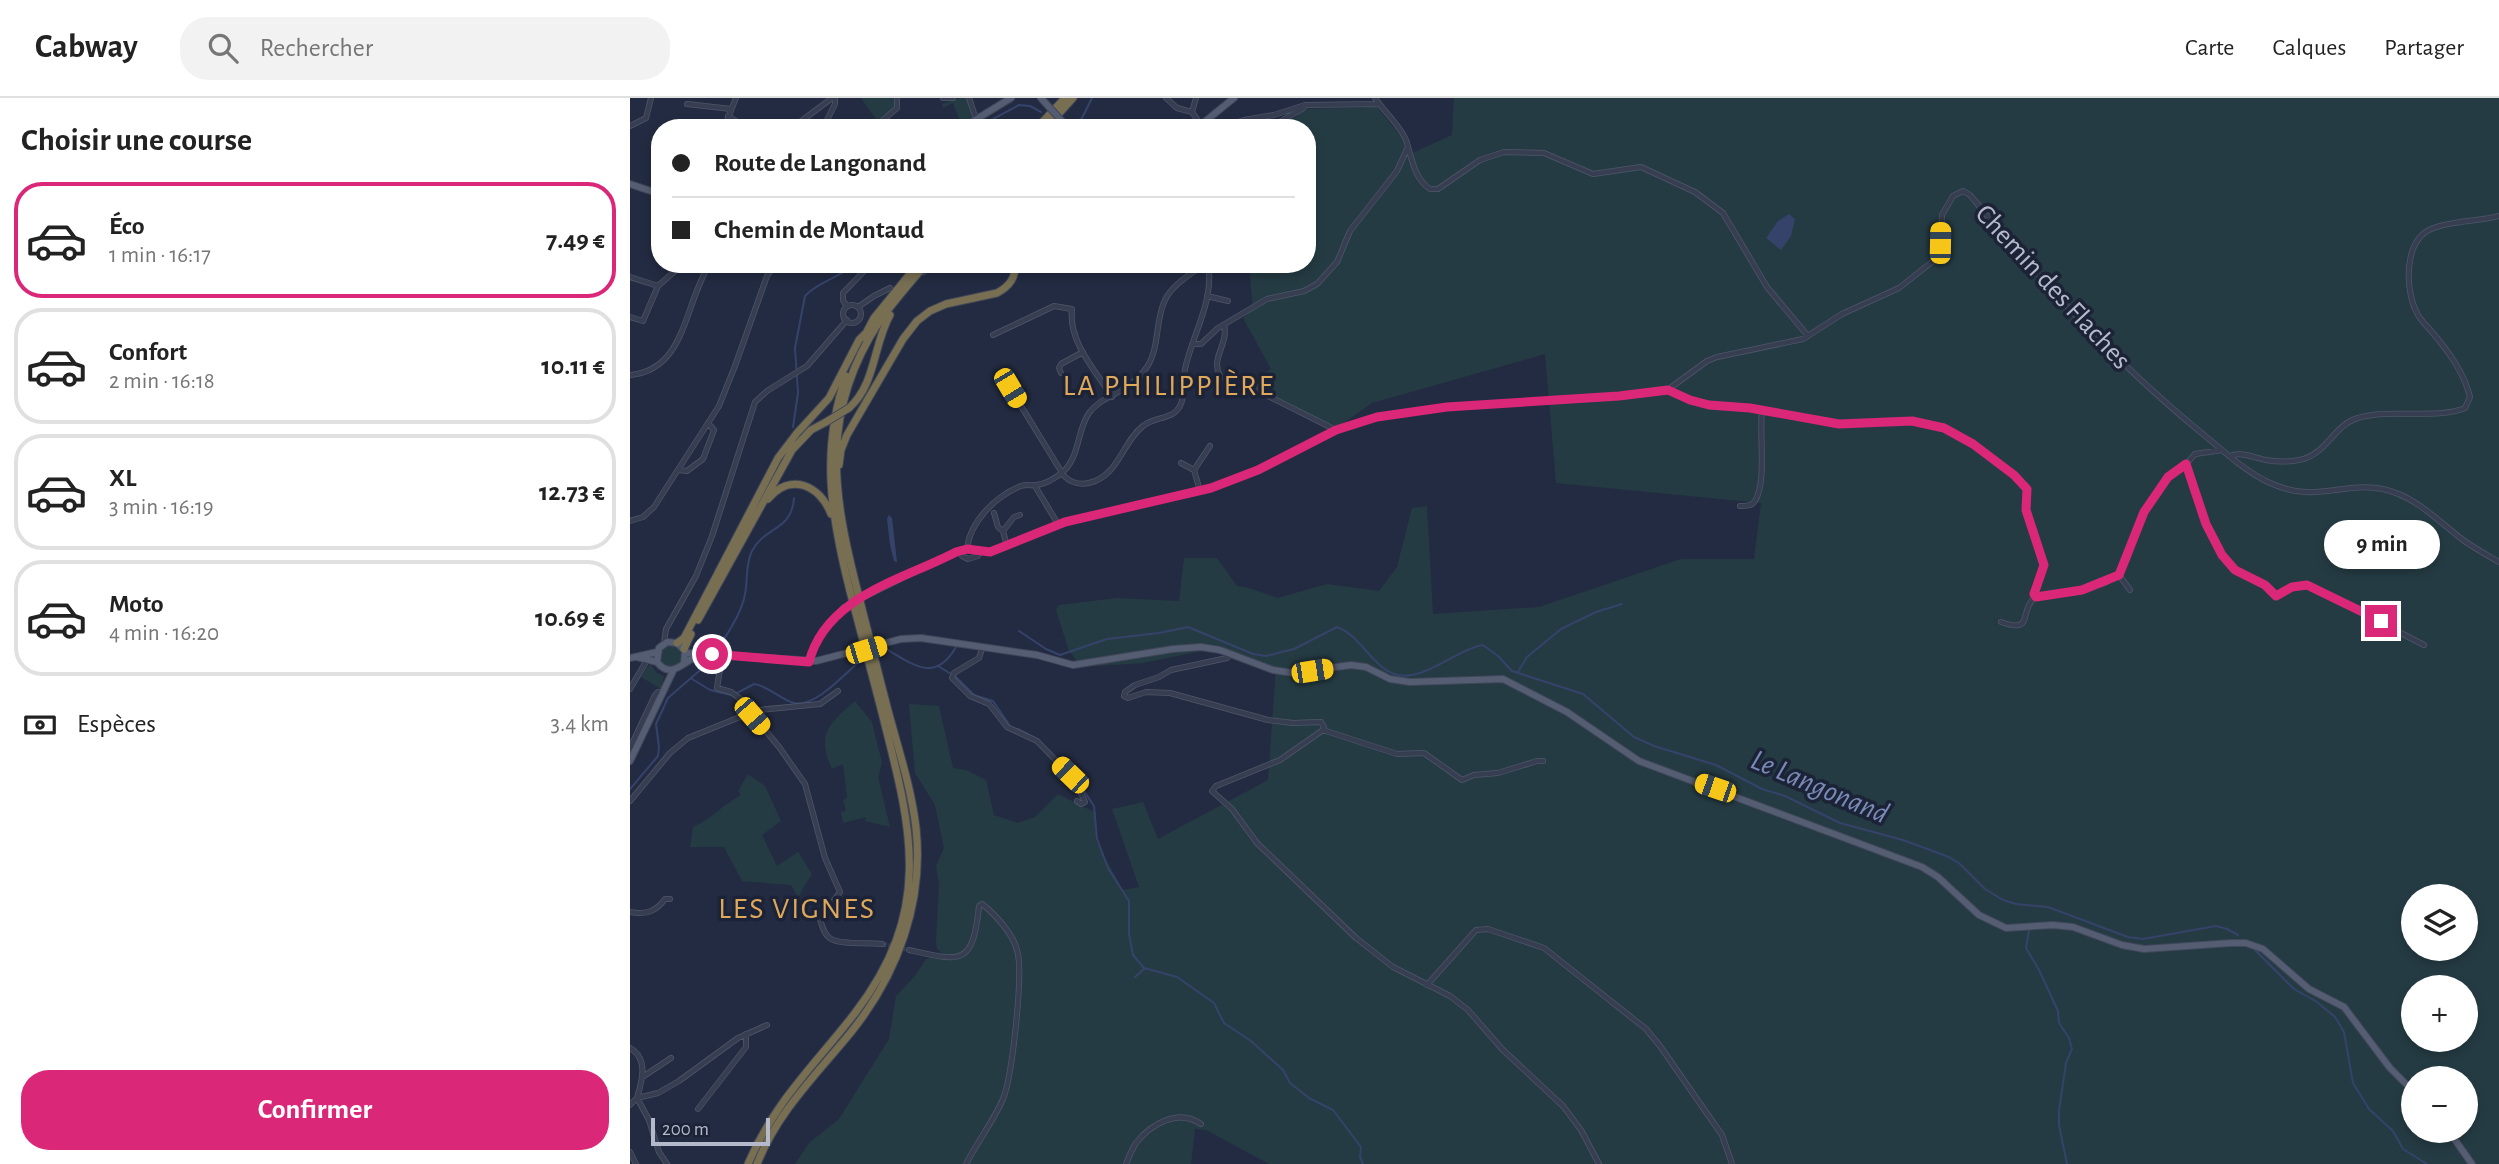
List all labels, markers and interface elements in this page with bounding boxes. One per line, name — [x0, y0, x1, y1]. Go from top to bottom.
search box — [180, 17, 670, 80]
icon: search — [204, 29, 242, 67]
text: Cabway — [35, 31, 138, 64]
text: Rechercher — [260, 35, 373, 61]
text: Carte — [2185, 36, 2234, 60]
text: Calques — [2272, 36, 2346, 60]
text: Partager — [2384, 36, 2464, 60]
text: Choisir une course — [21, 124, 252, 156]
text: Route de Langonand — [714, 150, 926, 176]
street label: Chemin des Flaches — [1970, 200, 2135, 375]
icon: car — [25, 209, 88, 272]
text: Éco — [109, 213, 145, 239]
text: Chemin de Montaud — [714, 217, 924, 243]
car — [1930, 222, 1951, 264]
text: 7.49 € — [546, 227, 605, 253]
text: 1 min · 16:17 — [109, 244, 211, 267]
icon: car — [25, 335, 88, 398]
text: Confort — [109, 339, 187, 365]
text: 10.11 € — [541, 353, 605, 379]
car — [991, 365, 1030, 411]
district label: LA PHILIPPIÈRE — [1063, 369, 1275, 401]
text: 2 min · 16:18 — [109, 370, 215, 393]
icon: car — [25, 461, 88, 524]
text: XL — [109, 465, 136, 491]
text: 12.73 € — [539, 479, 605, 505]
text: 3 min · 16:19 — [109, 496, 214, 519]
callout: 9 min — [2323, 519, 2439, 568]
text: 9 min — [2356, 533, 2408, 556]
icon: car — [25, 587, 88, 650]
text: Moto — [109, 591, 164, 617]
text: 10.69 € — [535, 605, 605, 631]
route end — [2365, 605, 2397, 637]
text: 4 min · 16:20 — [109, 622, 219, 645]
car — [843, 634, 890, 666]
route start — [696, 638, 728, 670]
car — [1290, 657, 1335, 685]
car — [731, 693, 774, 739]
icon: cash — [21, 706, 59, 744]
text: Espèces — [77, 711, 156, 737]
text: 3.4 km — [551, 713, 609, 736]
water label: Le Langonand — [1746, 745, 1893, 829]
car — [1048, 753, 1093, 797]
car — [1692, 771, 1739, 805]
map controls — [2401, 884, 2478, 1143]
button: layers — [2401, 884, 2478, 961]
district label: LES VIGNES — [718, 894, 876, 924]
button: + — [2401, 975, 2478, 1052]
button: − — [2401, 1066, 2478, 1143]
button: Confirmer — [21, 1070, 609, 1150]
scale bar — [651, 1115, 770, 1147]
text: 200 m — [662, 1120, 709, 1139]

